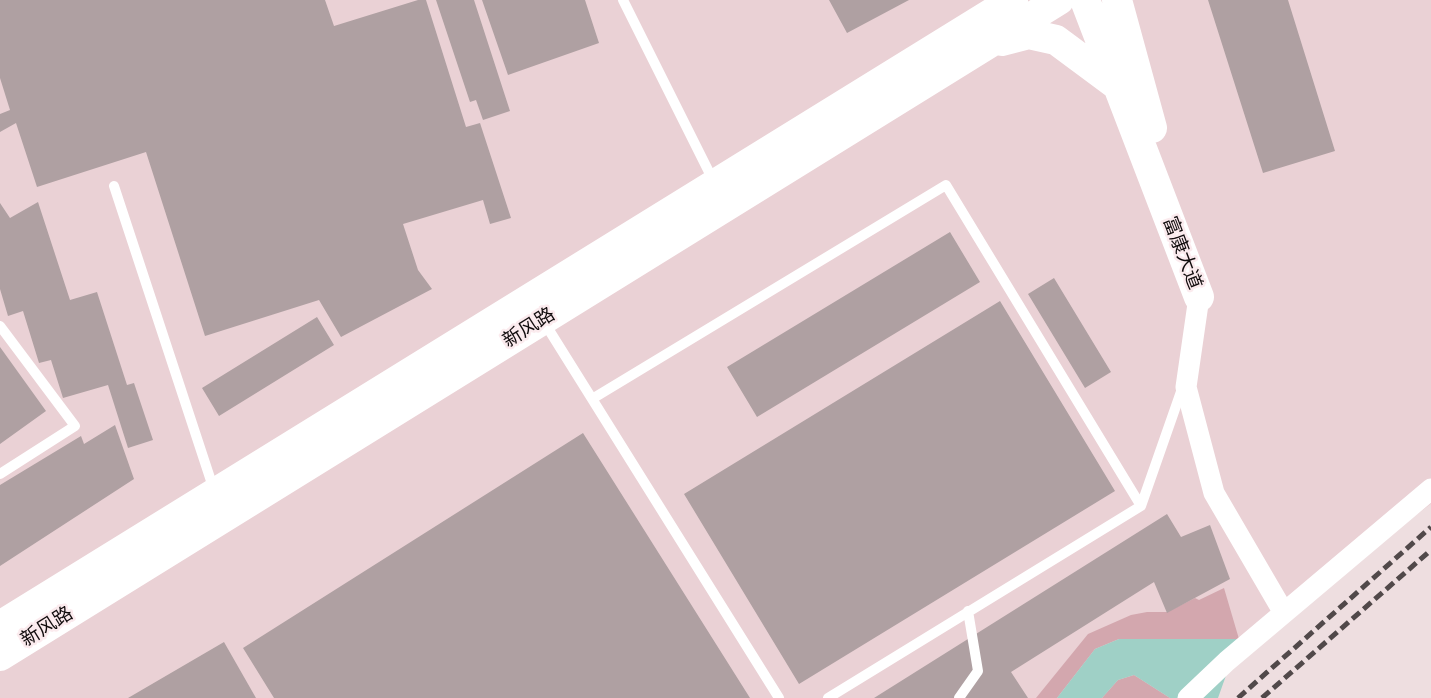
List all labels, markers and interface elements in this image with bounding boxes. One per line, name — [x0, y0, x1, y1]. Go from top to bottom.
street label: 富康大道 — [1158, 213, 1206, 293]
street label: 新风路 — [499, 303, 559, 353]
street label: 新风路 — [17, 602, 77, 652]

